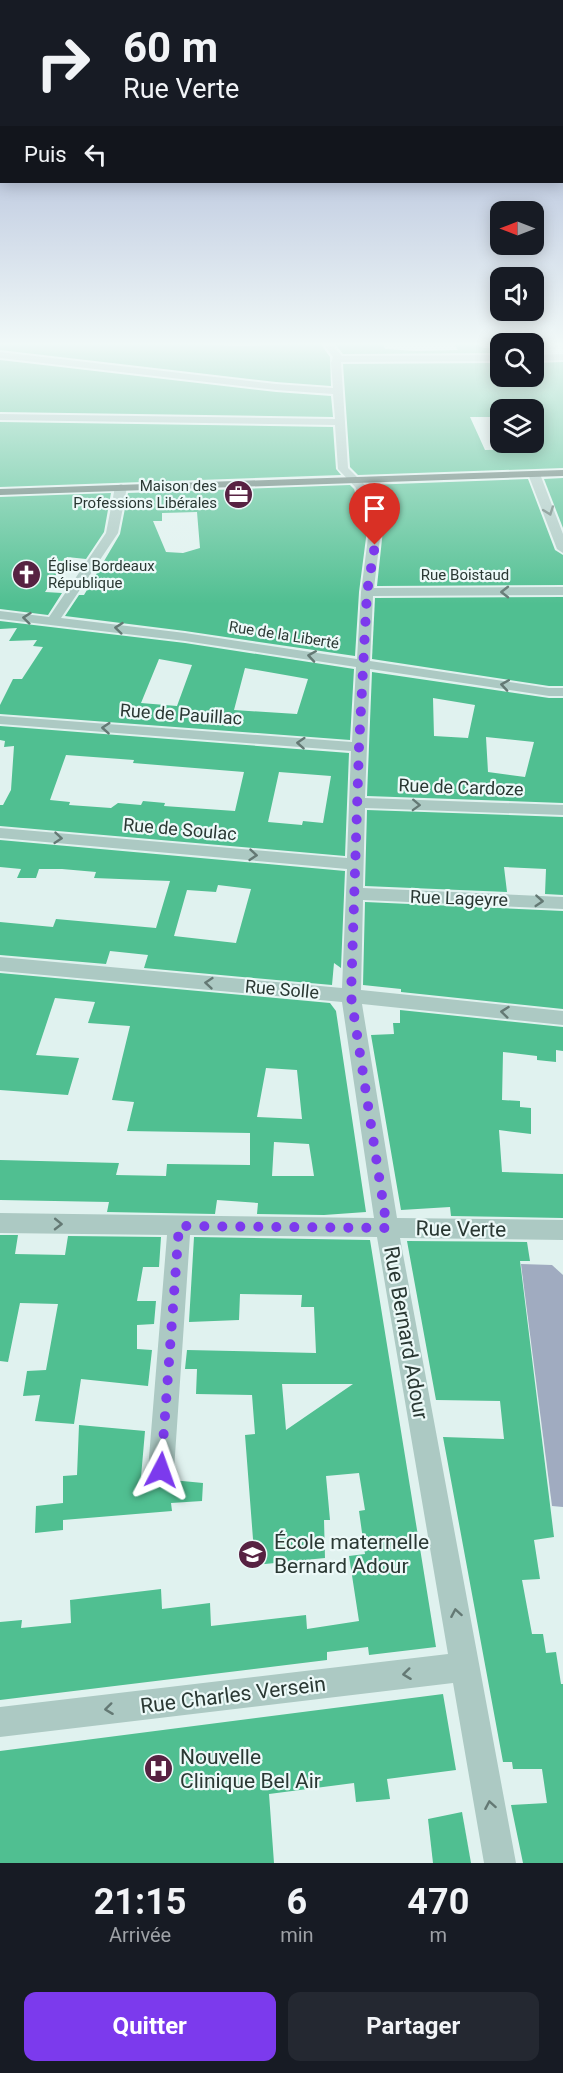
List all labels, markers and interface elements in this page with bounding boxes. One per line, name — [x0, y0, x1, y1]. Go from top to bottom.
text: 60 m — [123, 23, 218, 72]
icon: right — [24, 24, 102, 102]
text: Rue Verte — [123, 73, 239, 105]
icon: left — [79, 138, 112, 171]
text: Puis — [24, 142, 67, 167]
north arrow — [490, 201, 544, 255]
map controls — [490, 201, 544, 453]
button: sound — [490, 267, 544, 321]
button: search — [490, 333, 544, 387]
button: layers — [490, 399, 544, 453]
place label: Maison des Professions Libérales — [73, 477, 217, 512]
office icon: Maison des Professions Libérales — [222, 479, 254, 511]
pin — [349, 483, 400, 545]
icon: arrive — [358, 492, 391, 525]
one-way arrow — [542, 506, 555, 516]
place label: Église Bordeaux République — [48, 557, 155, 592]
church icon: Église Bordeaux République — [11, 559, 43, 591]
street label: Rue Boistaud — [421, 566, 509, 584]
one-way arrow — [500, 586, 509, 598]
one-way arrow — [22, 612, 31, 625]
street label: Rue de la Liberté — [228, 617, 340, 653]
one-way arrow — [115, 622, 124, 635]
one-way arrow — [308, 650, 318, 663]
one-way arrow — [500, 680, 510, 692]
street label: Rue de Pauillac — [119, 699, 243, 729]
one-way arrow — [102, 722, 111, 735]
one-way arrow — [296, 736, 305, 749]
street label: Rue de Cardoze — [398, 774, 524, 800]
one-way arrow — [412, 799, 421, 811]
street label: Rue de Soulac — [122, 814, 238, 844]
one-way arrow — [54, 831, 63, 844]
one-way arrow — [248, 848, 257, 861]
street label: Rue Lageyre — [410, 886, 508, 910]
one-way arrow — [535, 894, 544, 907]
street label: Rue Solle — [244, 975, 320, 1003]
one-way arrow — [205, 977, 214, 990]
one-way arrow — [500, 1006, 509, 1019]
street label: Rue Verte — [416, 1216, 506, 1242]
one-way arrow — [54, 1218, 63, 1230]
street label: Rue Bernard Adour — [379, 1245, 433, 1421]
position arrow — [129, 1438, 193, 1502]
place label: École maternelle Bernard Adour — [274, 1530, 429, 1578]
school or university icon: École maternelle Bernard Adour — [237, 1538, 269, 1570]
one-way arrow — [450, 1609, 463, 1619]
one-way arrow — [403, 1668, 412, 1680]
street label: Rue Charles Versein — [139, 1672, 327, 1718]
one-way arrow — [105, 1703, 114, 1715]
place label: Nouvelle Clinique Bel Air — [180, 1745, 321, 1793]
hospital icon: Nouvelle Clinique Bel Air — [143, 1753, 175, 1785]
one-way arrow — [484, 1801, 497, 1811]
text: 21:15 — [94, 1881, 186, 1923]
text: 6 — [287, 1881, 307, 1923]
text: 470 — [407, 1881, 469, 1923]
text: Arrivée — [109, 1923, 171, 1947]
text: min — [280, 1923, 314, 1947]
text: m — [430, 1923, 447, 1947]
button: Quitter — [24, 1992, 276, 2061]
button: Partager — [288, 1992, 539, 2061]

